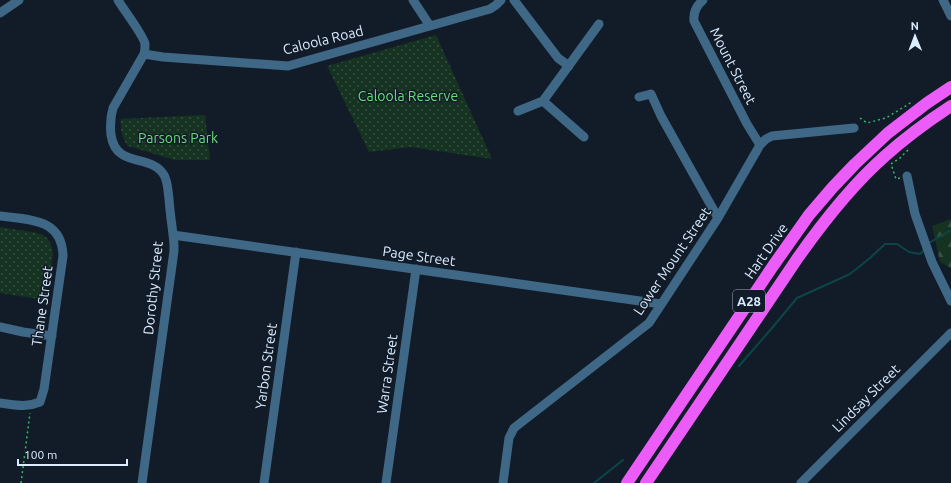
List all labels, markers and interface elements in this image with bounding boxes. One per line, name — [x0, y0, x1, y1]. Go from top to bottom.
north arrow — [895, 16, 935, 56]
text: N — [911, 20, 919, 32]
street label: Caloola Road — [281, 22, 365, 58]
street label: Mount Street — [707, 25, 759, 108]
park label: Caloola Reserve — [358, 88, 458, 104]
park label: Parsons Park — [138, 130, 218, 146]
street label: Lower Mount Street — [630, 204, 714, 318]
street label: Hart Drive — [741, 220, 791, 282]
street label: Dorothy Street — [140, 240, 166, 336]
street label: Page Street — [381, 243, 457, 269]
street label: Thane Street — [28, 264, 56, 347]
road number: A28 — [733, 290, 765, 312]
street label: Yarbon Street — [252, 321, 280, 410]
street label: Warra Street — [374, 333, 401, 415]
street label: Lindsay Street — [829, 361, 903, 435]
scale bar — [18, 441, 127, 467]
text: 100 m — [24, 448, 57, 461]

